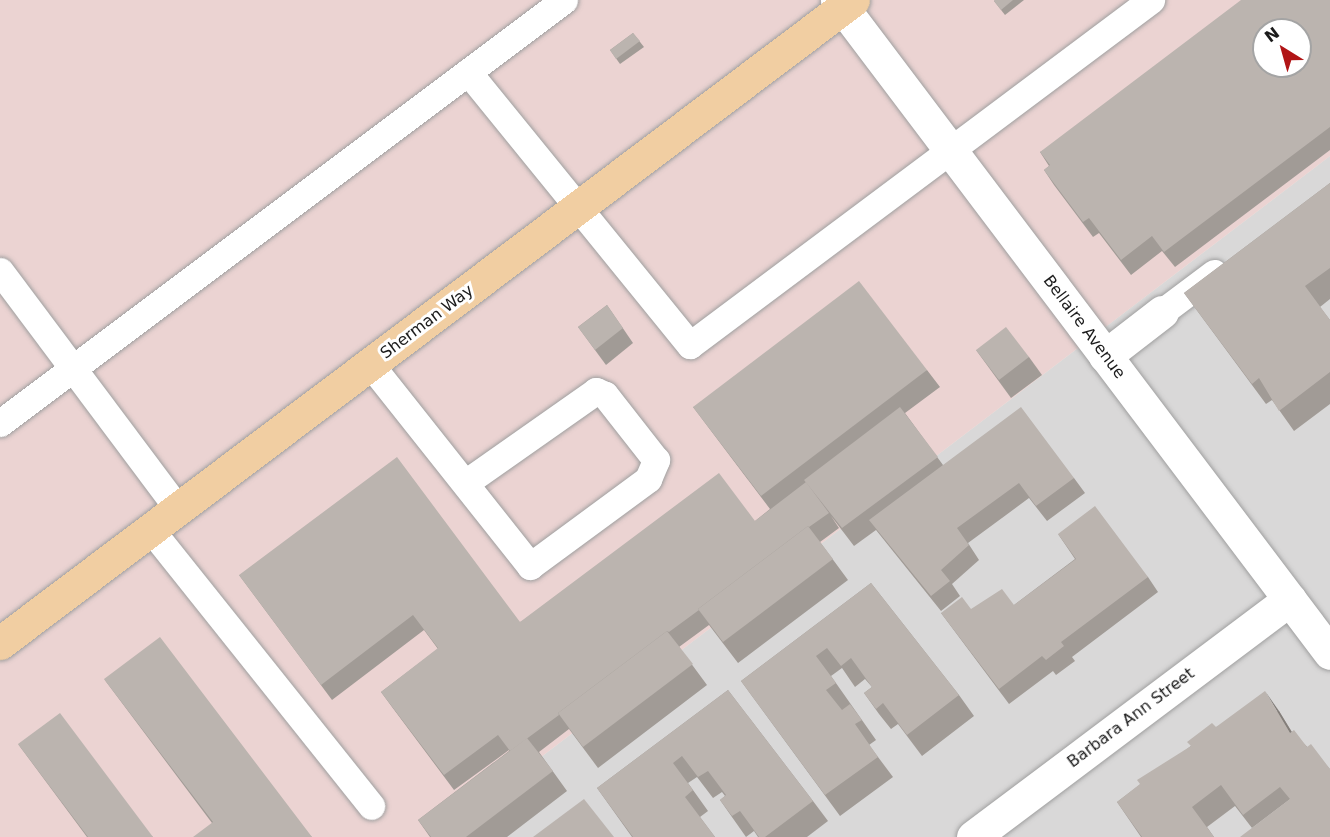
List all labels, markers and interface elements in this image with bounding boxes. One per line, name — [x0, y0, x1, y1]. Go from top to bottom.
north arrow — [1252, 18, 1312, 78]
text: N — [1261, 23, 1283, 46]
street label: Bellaire Avenue — [1039, 271, 1129, 383]
street label: Sherman Way — [377, 281, 477, 363]
street label: Barbara Ann Street — [1064, 664, 1198, 772]

